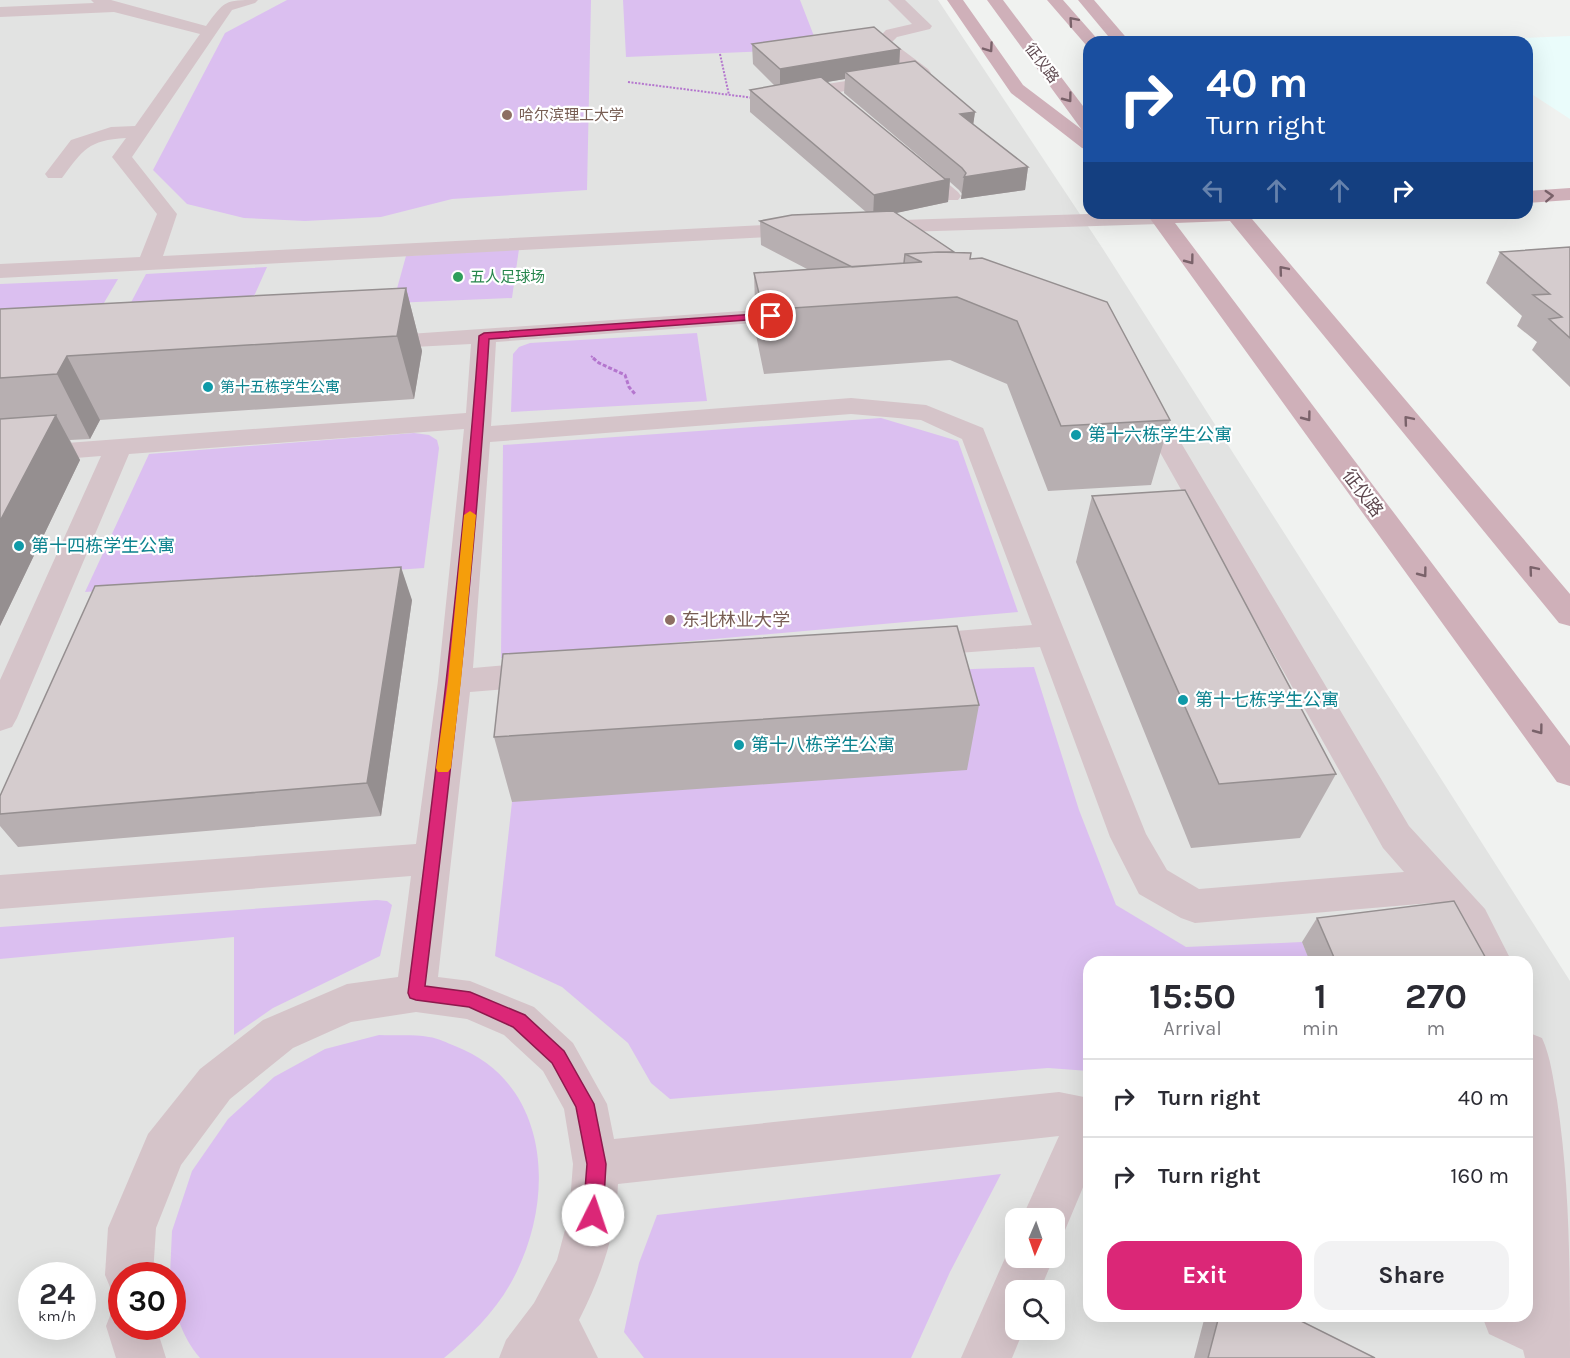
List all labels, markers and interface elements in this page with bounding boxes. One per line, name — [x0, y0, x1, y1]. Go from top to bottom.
one-way arrow — [1069, 17, 1080, 28]
street label: 征仪路 — [1021, 40, 1063, 86]
one-way arrow — [982, 42, 993, 53]
text: 40 m — [1206, 58, 1308, 108]
icon: right — [1107, 60, 1185, 138]
one-way arrow — [1061, 91, 1072, 102]
place label: 哈尔滨理工大学 — [519, 106, 624, 124]
marker: 哈尔滨理工大学 — [500, 108, 514, 122]
text: Turn right — [1206, 109, 1326, 141]
icon: left — [1197, 174, 1230, 207]
icon: ahead — [1260, 174, 1293, 207]
icon: ahead — [1323, 174, 1356, 207]
icon: right — [1386, 174, 1419, 207]
one-way arrow — [1544, 189, 1553, 202]
one-way arrow — [1183, 253, 1194, 264]
one-way arrow — [1279, 266, 1290, 277]
place label: 五人足球场 — [470, 268, 545, 286]
marker: 五人足球场 — [451, 270, 465, 284]
pin — [745, 290, 796, 341]
icon: arrive — [754, 299, 787, 332]
place label: 第十五栋学生公寓 — [220, 378, 340, 396]
marker: 第十五栋学生公寓 — [201, 380, 215, 394]
one-way arrow — [1299, 410, 1310, 421]
one-way arrow — [1404, 416, 1415, 427]
place label: 第十六栋学生公寓 — [1088, 424, 1232, 446]
marker: 第十六栋学生公寓 — [1069, 428, 1083, 442]
street label: 征仪路 — [1338, 465, 1388, 521]
place label: 第十四栋学生公寓 — [31, 535, 175, 557]
marker: 第十四栋学生公寓 — [12, 539, 26, 553]
one-way arrow — [1529, 566, 1540, 577]
one-way arrow — [1415, 567, 1426, 578]
place label: 东北林业大学 — [682, 609, 790, 631]
marker: 东北林业大学 — [663, 613, 677, 627]
place label: 第十七栋学生公寓 — [1195, 689, 1339, 711]
marker: 第十七栋学生公寓 — [1176, 693, 1190, 707]
one-way arrow — [1532, 723, 1543, 734]
place label: 第十八栋学生公寓 — [751, 734, 895, 756]
marker: 第十八栋学生公寓 — [732, 738, 746, 752]
text: 15:50 — [1149, 975, 1236, 1017]
text: 1 — [1314, 975, 1327, 1017]
text: 270 — [1405, 975, 1467, 1017]
text: Arrival — [1163, 1017, 1222, 1040]
text: min — [1302, 1017, 1339, 1040]
text: m — [1427, 1017, 1445, 1040]
icon: right — [1107, 1082, 1140, 1115]
text: Turn right — [1158, 1085, 1261, 1111]
text: 40 m — [1458, 1085, 1509, 1111]
icon: right — [1107, 1160, 1140, 1193]
text: Turn right — [1158, 1163, 1261, 1189]
text: 160 m — [1450, 1163, 1509, 1189]
position arrow — [561, 1183, 625, 1247]
north arrow — [1005, 1208, 1065, 1268]
map controls — [1005, 1208, 1065, 1340]
button: Exit — [1107, 1241, 1302, 1310]
button: Share — [1314, 1241, 1509, 1310]
speed limit sign: 30 — [108, 1262, 186, 1340]
text: 24 — [39, 1276, 75, 1312]
button: search — [1005, 1280, 1065, 1340]
text: km/h — [38, 1307, 76, 1325]

